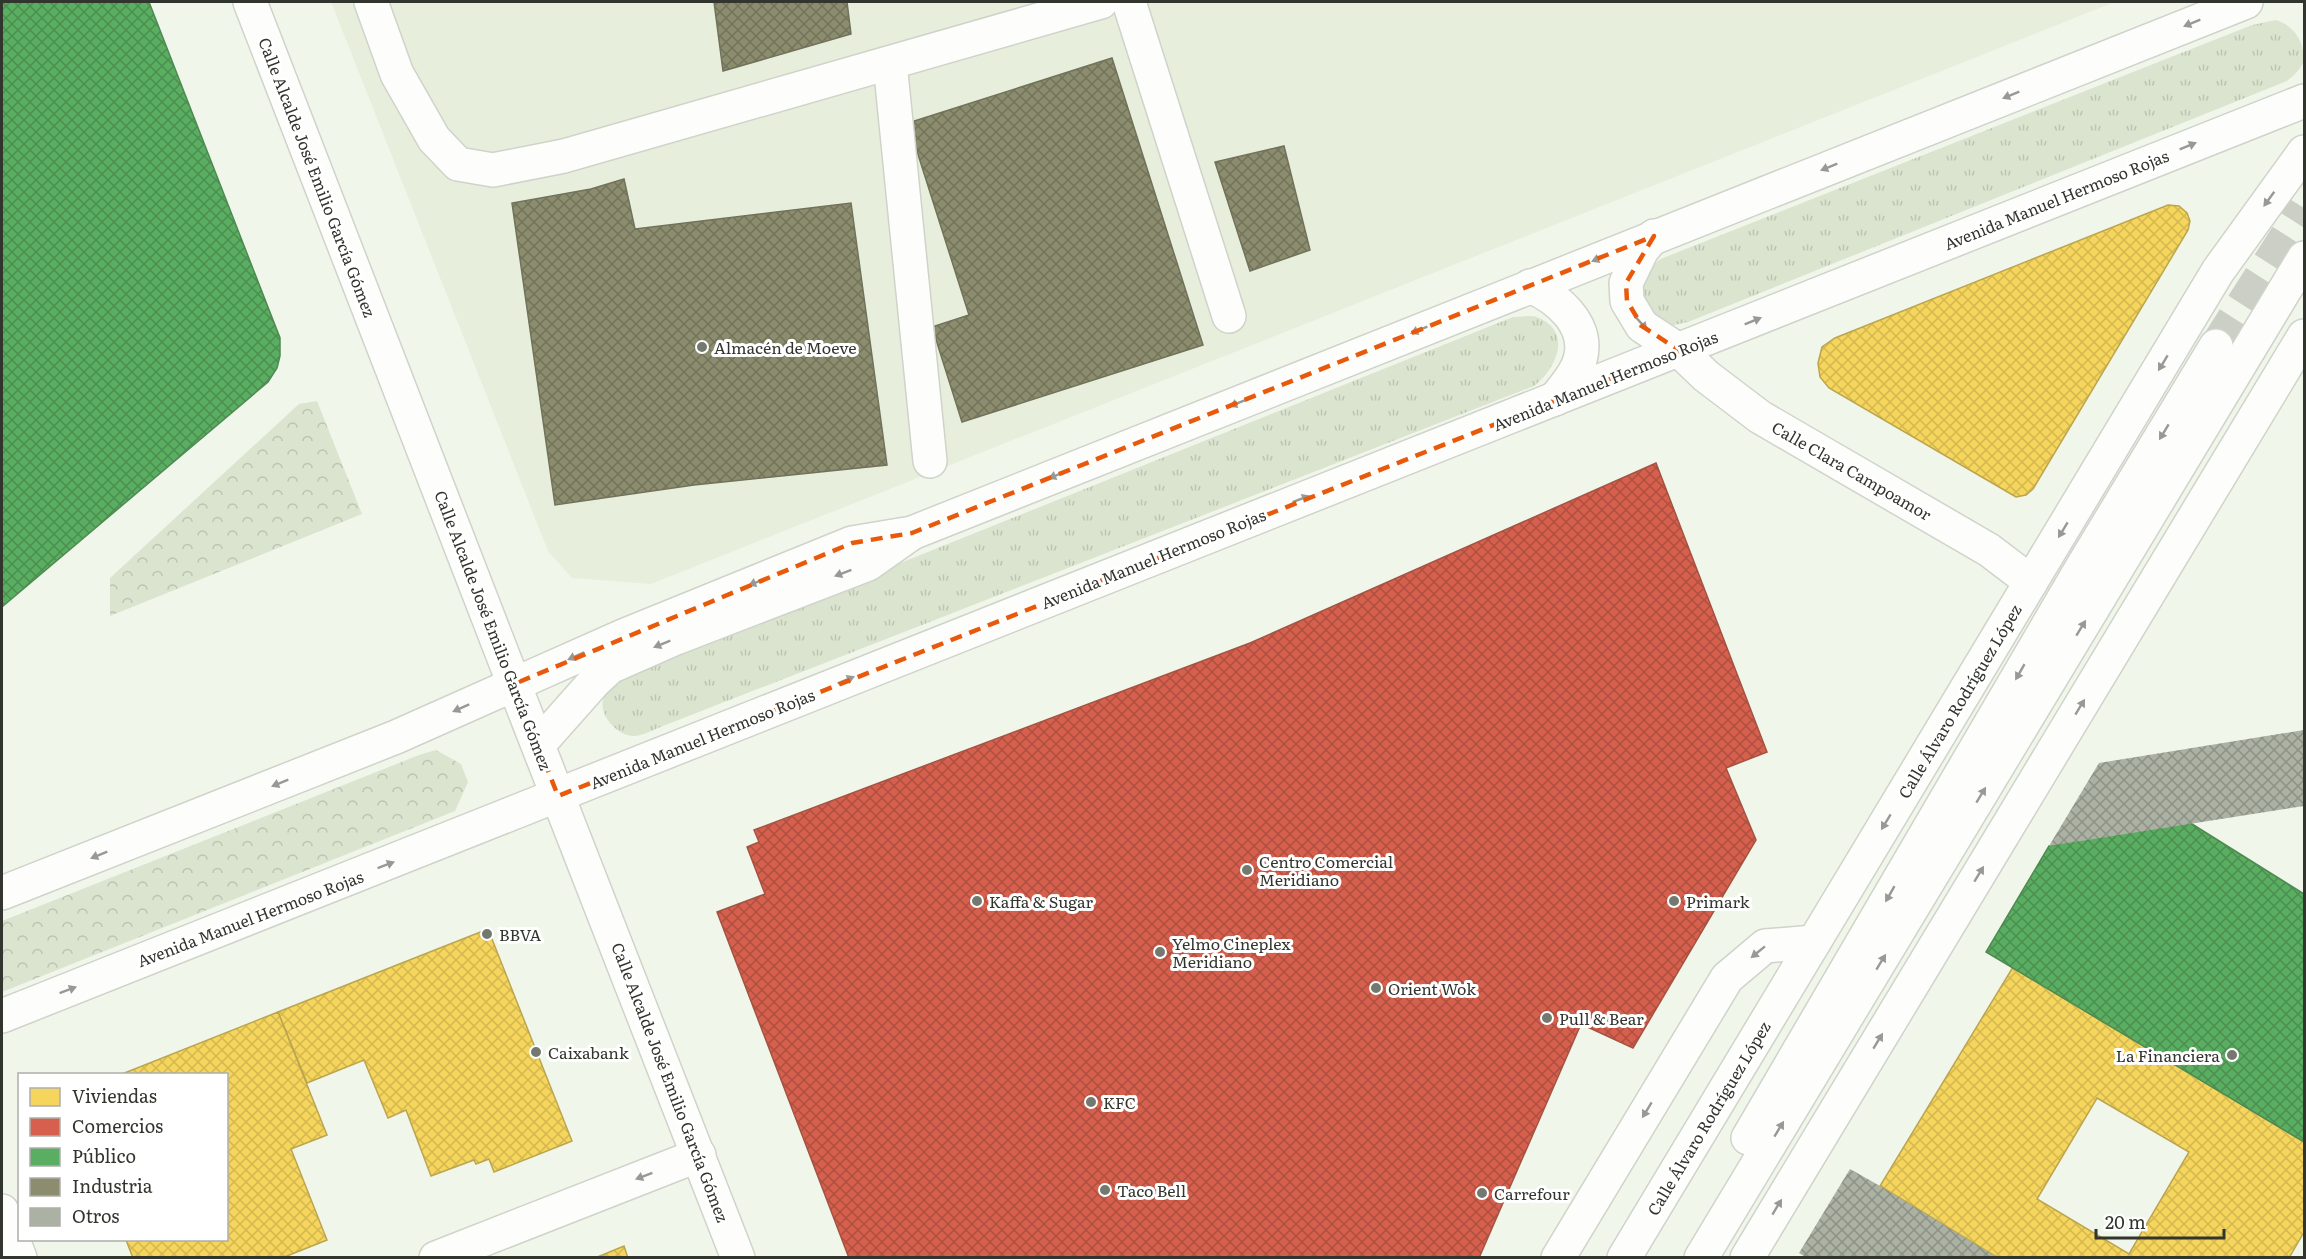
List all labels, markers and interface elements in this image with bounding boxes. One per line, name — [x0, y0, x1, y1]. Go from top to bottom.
one-way arrow — [2183, 19, 2201, 28]
street label: Calle Alcalde José Emilio García Gómez — [253, 34, 383, 320]
one-way arrow — [2001, 90, 2019, 100]
one-way arrow — [2179, 141, 2197, 151]
street label: Avenida Manuel Hermoso Rojas — [1940, 143, 2172, 255]
one-way arrow — [1820, 162, 1838, 172]
one-way arrow — [2264, 192, 2276, 207]
one-way arrow — [1591, 254, 1609, 263]
one-way arrow — [1634, 316, 1648, 331]
one-way arrow — [1745, 316, 1763, 326]
street label: Avenida Manuel Hermoso Rojas — [1489, 324, 1721, 436]
one-way arrow — [1410, 326, 1428, 335]
place label: Almacén de Moeve — [714, 335, 857, 359]
marker: Almacén de Moeve — [695, 340, 709, 354]
one-way arrow — [2158, 355, 2169, 371]
one-way arrow — [1229, 398, 1247, 408]
street label: Calle Clara Campoamor — [1768, 414, 1937, 526]
one-way arrow — [2158, 424, 2169, 440]
one-way arrow — [1048, 471, 1066, 480]
street label: Calle Alcalde José Emilio García Gómez — [429, 487, 559, 773]
one-way arrow — [1292, 494, 1310, 504]
street label: Avenida Manuel Hermoso Rojas — [1037, 502, 1269, 614]
one-way arrow — [2057, 522, 2068, 538]
one-way arrow — [834, 569, 852, 578]
one-way arrow — [747, 577, 765, 587]
street label: Calle Álvaro Rodríguez López — [1891, 599, 2027, 803]
one-way arrow — [2076, 620, 2087, 636]
one-way arrow — [652, 639, 670, 649]
one-way arrow — [568, 652, 585, 661]
one-way arrow — [2015, 664, 2026, 680]
one-way arrow — [838, 675, 856, 685]
street label: Avenida Manuel Hermoso Rojas — [586, 682, 818, 794]
one-way arrow — [2075, 698, 2085, 715]
one-way arrow — [451, 703, 469, 713]
one-way arrow — [271, 778, 289, 788]
one-way arrow — [1976, 787, 1987, 803]
one-way arrow — [1880, 814, 1891, 830]
place label: Centro Comercial Meridiano — [1259, 849, 1393, 891]
one-way arrow — [90, 851, 108, 860]
one-way arrow — [377, 860, 395, 869]
marker: Centro Comercial Meridiano — [1240, 863, 1254, 877]
street label: Avenida Manuel Hermoso Rojas — [133, 864, 367, 972]
one-way arrow — [1974, 866, 1985, 882]
one-way arrow — [1884, 886, 1895, 902]
place label: Kaffa & Sugar — [989, 889, 1094, 913]
place label: Primark — [1686, 889, 1750, 913]
marker: Kaffa & Sugar — [970, 894, 984, 908]
marker: Primark — [1667, 894, 1681, 908]
place label: BBVA — [499, 922, 541, 946]
marker: BBVA — [480, 927, 494, 941]
place label: Yelmo Cineplex Meridiano — [1172, 931, 1292, 973]
street label: Calle Alcalde José Emilio García Gómez — [606, 939, 736, 1225]
marker: Yelmo Cineplex Meridiano — [1153, 945, 1167, 959]
one-way arrow — [1751, 945, 1766, 958]
one-way arrow — [1875, 954, 1886, 970]
place label: Orient Wok — [1388, 976, 1476, 1000]
marker: Orient Wok — [1369, 981, 1383, 995]
one-way arrow — [59, 985, 77, 995]
place label: Pull & Bear — [1559, 1006, 1644, 1030]
marker: Pull & Bear — [1540, 1011, 1554, 1025]
street label: Calle Álvaro Rodríguez López — [1640, 1016, 1776, 1220]
one-way arrow — [1873, 1033, 1884, 1049]
place label: Caixabank — [548, 1040, 629, 1064]
place label: La Financiera — [2116, 1043, 2220, 1067]
marker: Caixabank — [529, 1045, 543, 1059]
marker: La Financiera — [2225, 1048, 2239, 1062]
legend — [18, 1073, 228, 1241]
text: Viviendas — [72, 1082, 157, 1109]
place label: KFC — [1103, 1090, 1136, 1114]
marker: KFC — [1084, 1095, 1098, 1109]
one-way arrow — [1642, 1102, 1653, 1118]
text: Comercios — [72, 1112, 163, 1139]
one-way arrow — [1774, 1121, 1785, 1137]
text: Público — [72, 1142, 136, 1169]
text: Industria — [72, 1172, 153, 1199]
one-way arrow — [635, 1172, 653, 1181]
place label: Taco Bell — [1117, 1178, 1186, 1202]
place label: Carrefour — [1494, 1181, 1570, 1205]
marker: Taco Bell — [1098, 1183, 1112, 1197]
marker: Carrefour — [1475, 1186, 1489, 1200]
one-way arrow — [1772, 1199, 1783, 1215]
text: Otros — [72, 1202, 119, 1229]
scale bar — [2096, 1202, 2224, 1240]
text: 20 m — [2105, 1208, 2146, 1235]

